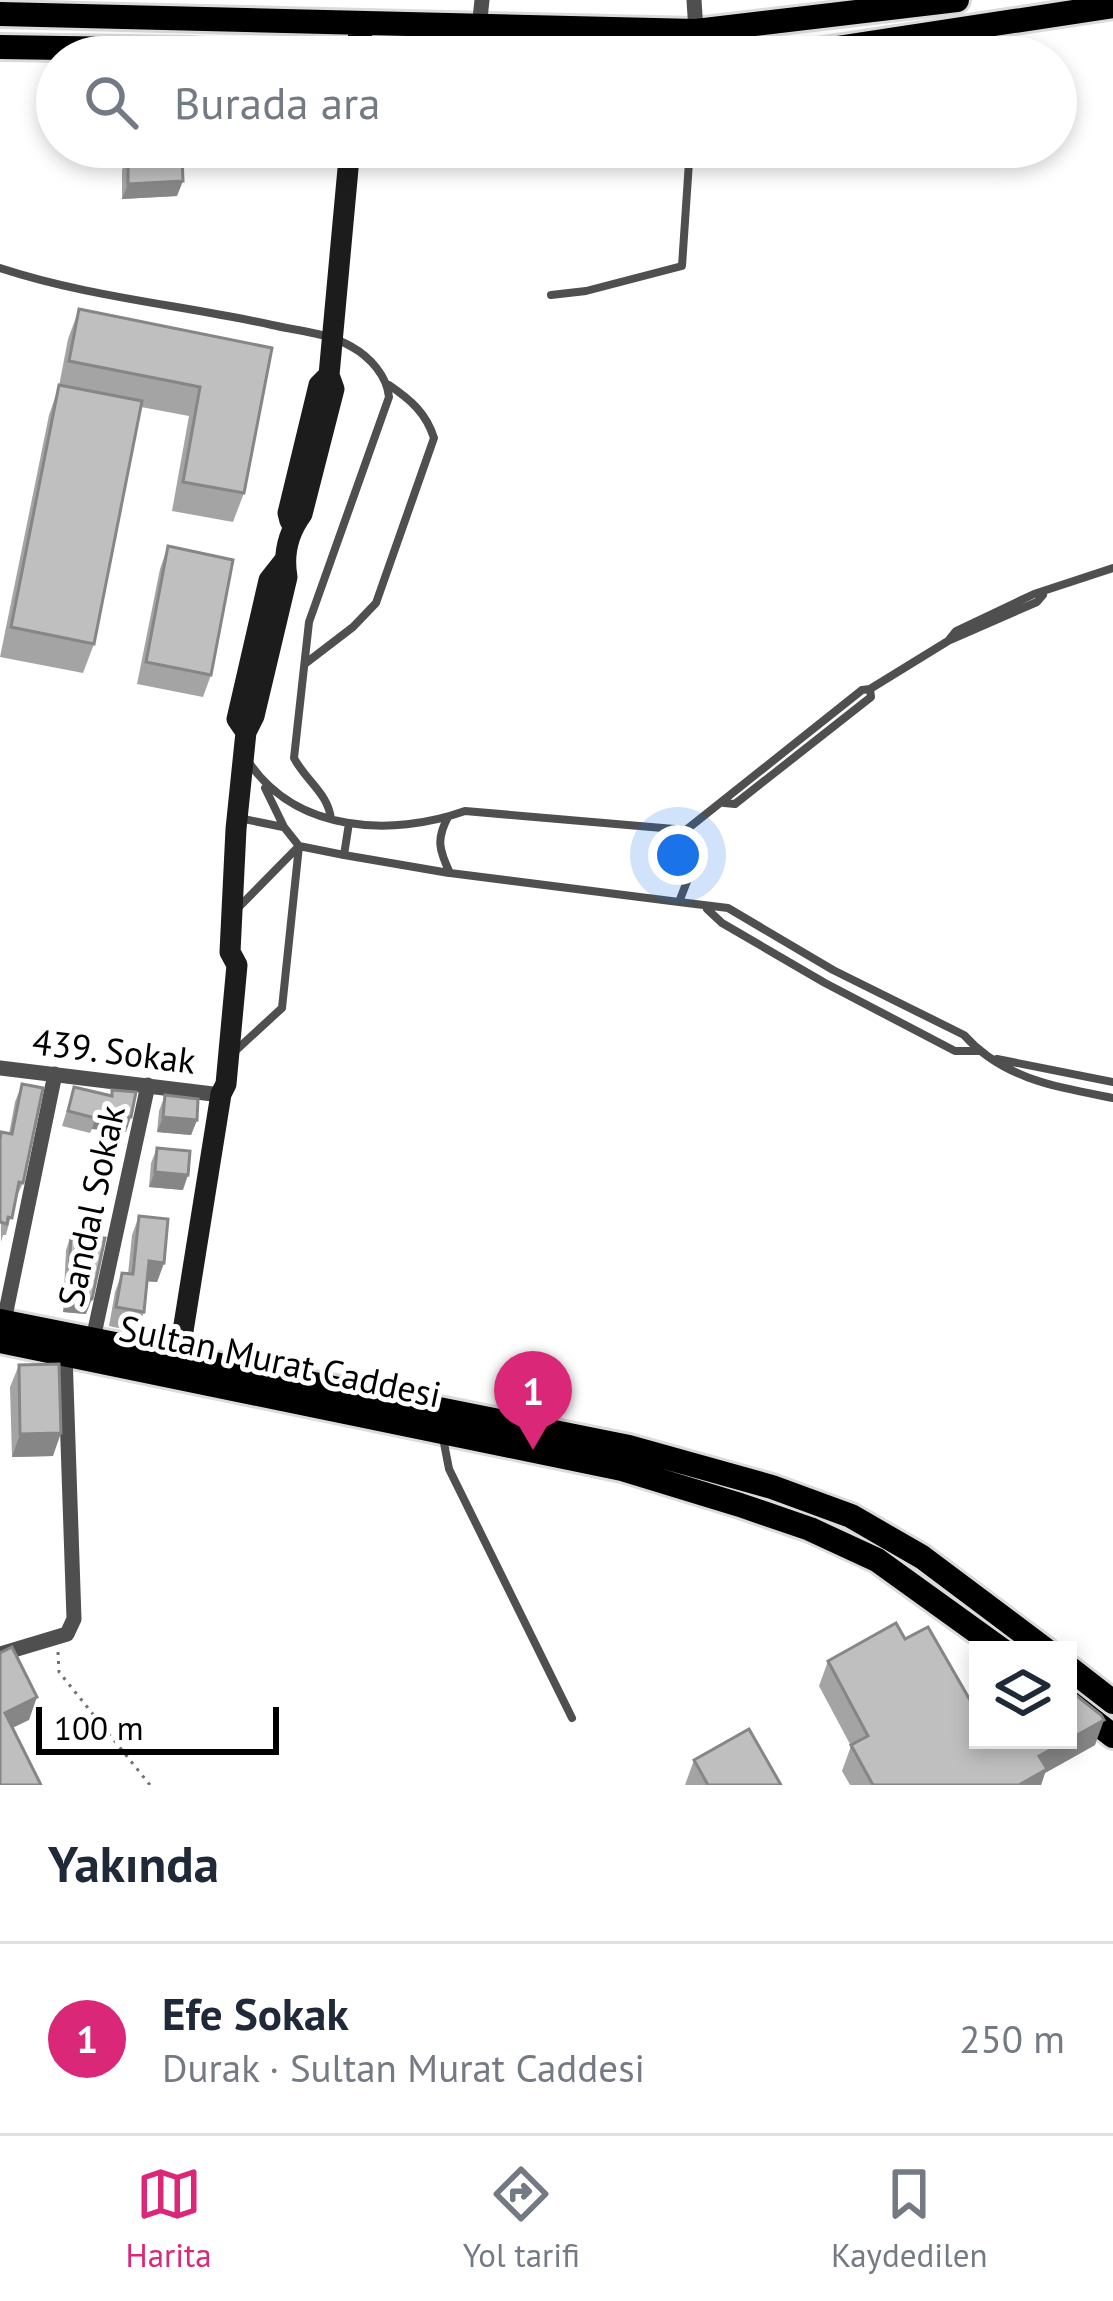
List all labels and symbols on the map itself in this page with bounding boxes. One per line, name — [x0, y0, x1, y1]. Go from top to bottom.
your location — [648, 825, 708, 885]
street label: 439. Sokak — [30, 1017, 198, 1084]
street label: Sandal Sokak — [46, 1101, 135, 1311]
street label: Sultan Murat Caddesi — [115, 1303, 445, 1418]
pin: 1 — [494, 1351, 572, 1450]
scale bar — [36, 1701, 279, 1754]

